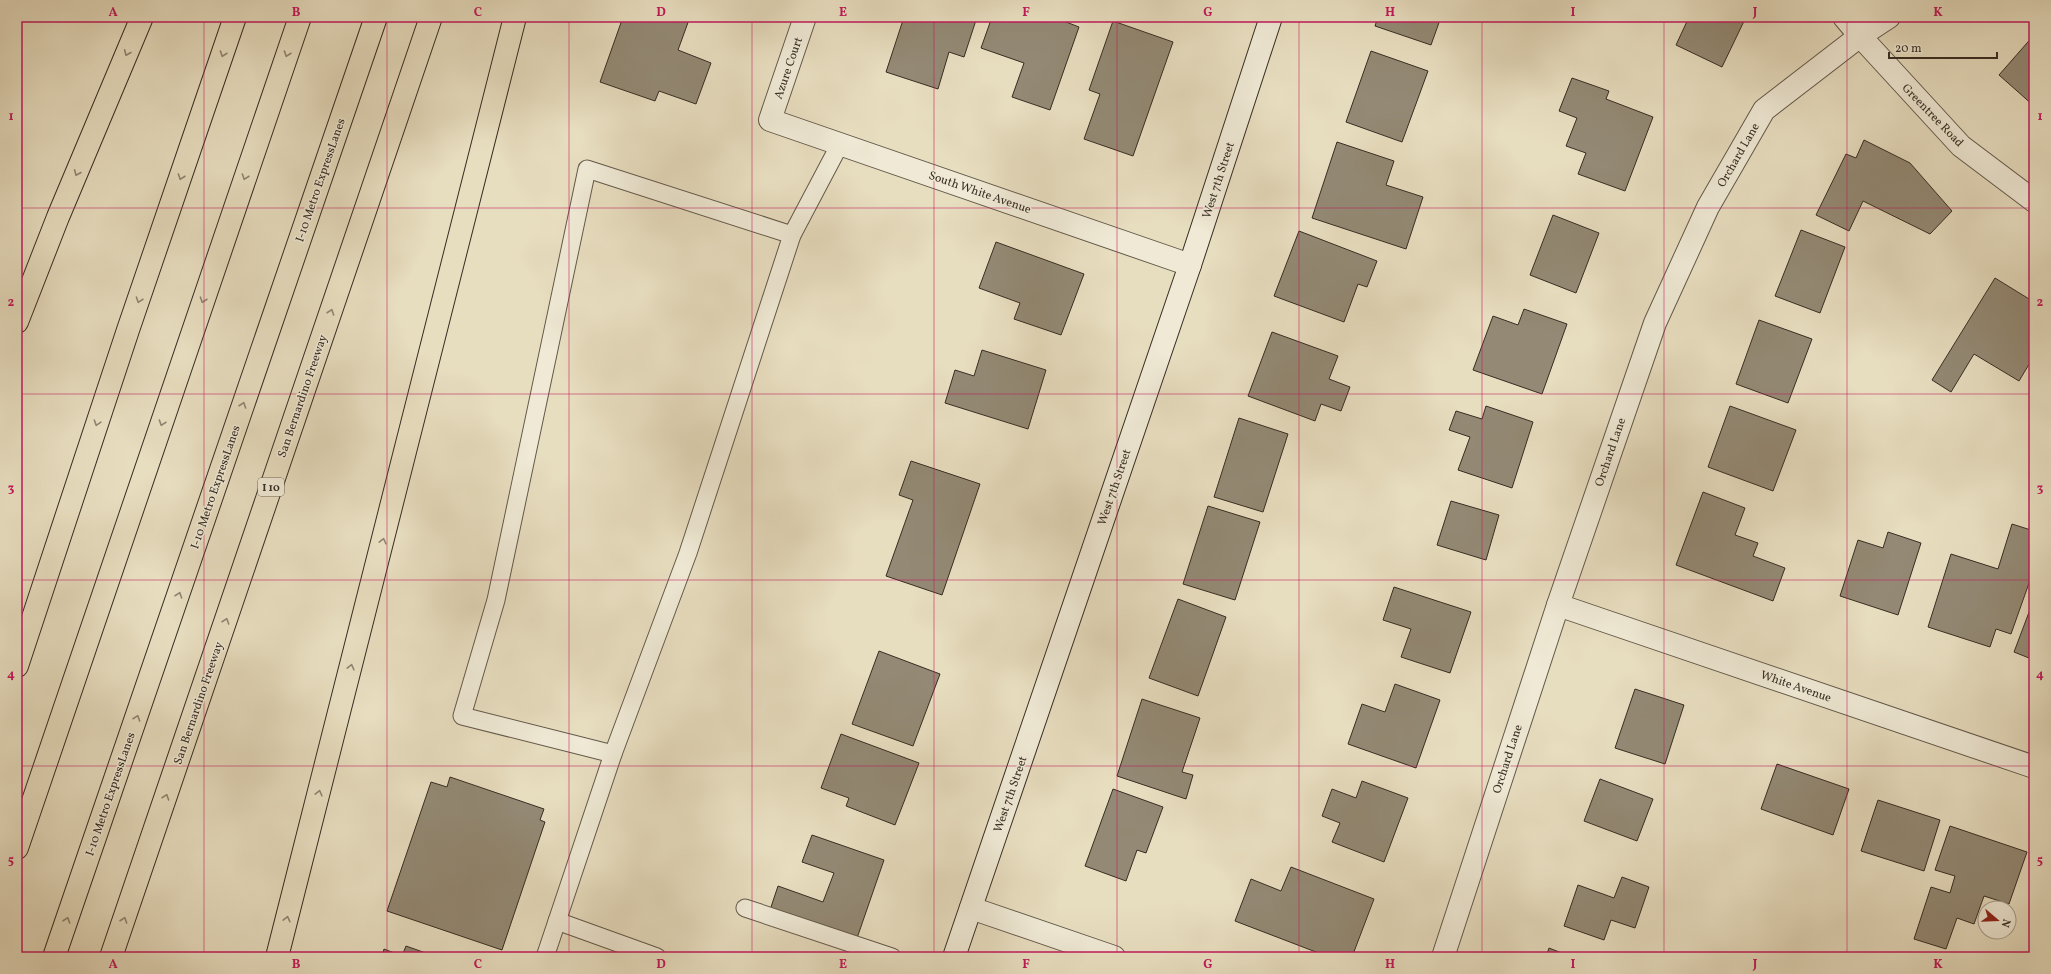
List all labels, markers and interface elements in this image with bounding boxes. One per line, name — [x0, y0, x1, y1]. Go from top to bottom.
text: A — [108, 4, 118, 22]
text: B — [292, 4, 301, 22]
text: C — [474, 4, 482, 22]
text: D — [656, 4, 666, 22]
text: E — [839, 4, 847, 22]
text: F — [1022, 4, 1030, 22]
text: G — [1203, 4, 1213, 22]
text: H — [1385, 4, 1395, 22]
text: I — [1571, 4, 1576, 22]
text: J — [1752, 4, 1758, 22]
text: K — [1933, 4, 1943, 22]
scale bar — [1889, 34, 1997, 60]
street label: Azure Court — [771, 35, 807, 101]
text: 20 m — [1895, 41, 1922, 57]
one-way arrow — [124, 49, 132, 56]
one-way arrow — [219, 50, 227, 57]
one-way arrow — [283, 50, 292, 57]
street label: Greentree Road — [1898, 80, 1967, 151]
text: 1 — [8, 108, 14, 126]
text: 1 — [2037, 108, 2043, 126]
street label: I-10 Metro ExpressLanes — [292, 116, 350, 244]
street label: Orchard Lane — [1714, 120, 1764, 191]
street label: West 7th Street — [1199, 140, 1239, 221]
street label: South White Avenue — [926, 168, 1033, 218]
one-way arrow — [73, 169, 81, 176]
one-way arrow — [177, 173, 185, 180]
one-way arrow — [241, 173, 250, 180]
text: 2 — [8, 294, 15, 312]
text: 2 — [2037, 294, 2044, 312]
one-way arrow — [135, 296, 143, 303]
one-way arrow — [200, 296, 208, 303]
one-way arrow — [326, 309, 334, 316]
street label: San Bernardino Freeway — [274, 332, 332, 460]
one-way arrow — [238, 402, 247, 409]
street label: Orchard Lane — [1592, 416, 1630, 489]
one-way arrow — [94, 420, 102, 427]
one-way arrow — [158, 420, 166, 427]
street label: I-10 Metro ExpressLanes — [187, 423, 245, 551]
street label: West 7th Street — [1094, 447, 1135, 528]
road number: I 10 — [258, 478, 284, 496]
text: 3 — [8, 480, 15, 498]
text: 3 — [2037, 480, 2044, 498]
one-way arrow — [379, 538, 387, 545]
one-way arrow — [174, 591, 182, 598]
one-way arrow — [221, 618, 229, 625]
street label: San Bernardino Freeway — [170, 639, 228, 767]
one-way arrow — [346, 664, 355, 671]
text: 4 — [7, 666, 15, 684]
text: 4 — [2036, 666, 2044, 684]
street label: White Avenue — [1758, 667, 1834, 707]
one-way arrow — [132, 714, 140, 721]
street label: Orchard Lane — [1489, 722, 1527, 796]
street label: I-10 Metro ExpressLanes — [82, 730, 140, 858]
street label: West 7th Street — [990, 754, 1031, 835]
one-way arrow — [314, 790, 323, 797]
one-way arrow — [161, 794, 169, 801]
text: 5 — [8, 852, 14, 870]
text: 5 — [2037, 852, 2043, 870]
north arrow — [1977, 900, 2017, 940]
one-way arrow — [282, 916, 291, 923]
one-way arrow — [62, 917, 71, 924]
one-way arrow — [119, 917, 127, 924]
text: N — [1997, 917, 2013, 929]
text: A — [108, 956, 118, 974]
text: B — [292, 956, 301, 974]
text: C — [474, 956, 482, 974]
text: D — [656, 956, 666, 974]
text: E — [839, 956, 847, 974]
text: F — [1022, 956, 1030, 974]
text: G — [1203, 956, 1213, 974]
text: H — [1385, 956, 1395, 974]
text: I — [1571, 956, 1576, 974]
text: J — [1752, 956, 1758, 974]
text: K — [1933, 956, 1943, 974]

